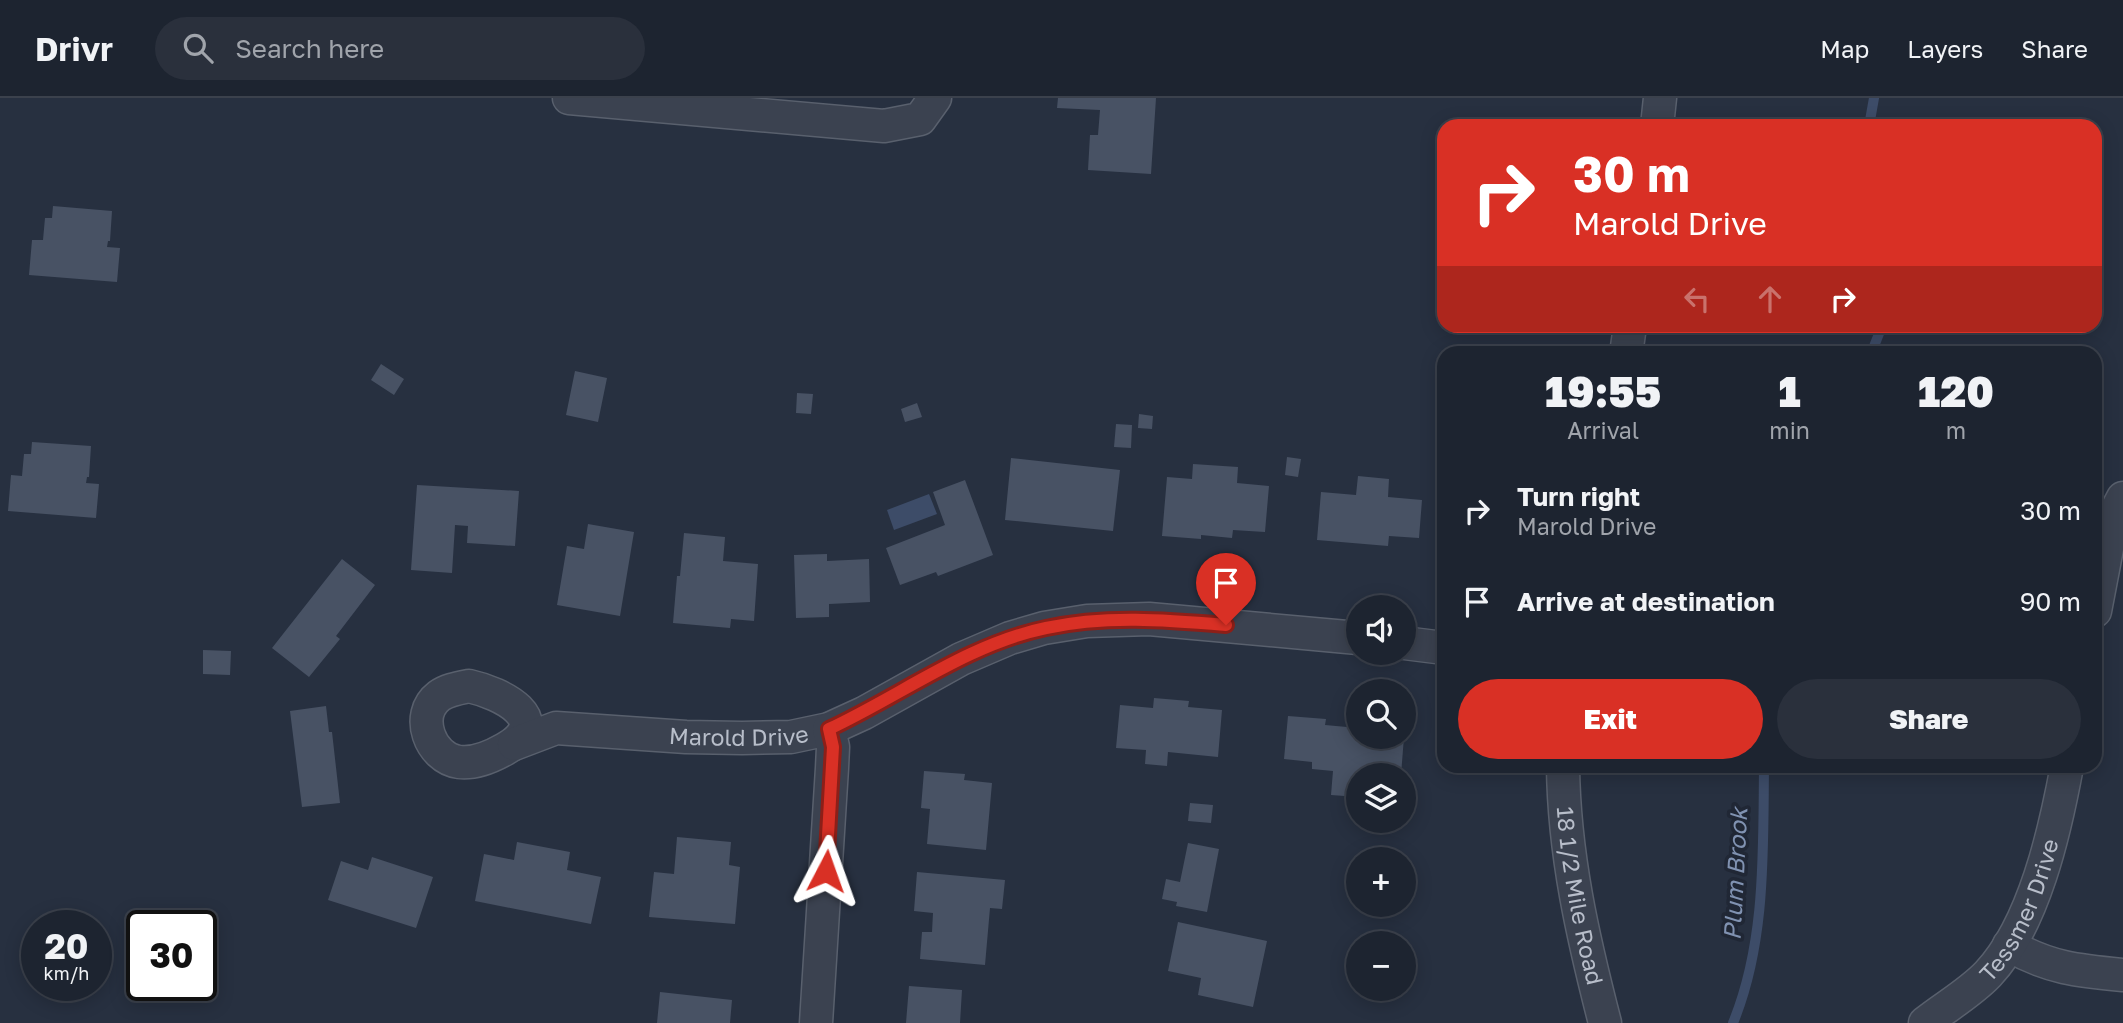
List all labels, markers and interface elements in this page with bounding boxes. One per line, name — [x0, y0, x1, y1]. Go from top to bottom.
search box — [155, 17, 645, 80]
text: Drivr — [35, 29, 113, 68]
icon: search — [179, 29, 217, 67]
text: Search here — [235, 33, 384, 64]
text: Map — [1820, 34, 1869, 63]
text: Layers — [1907, 34, 1983, 63]
text: Share — [2021, 34, 2088, 63]
text: 30 m — [1573, 144, 1690, 203]
icon: right — [1458, 147, 1549, 238]
text: Marold Drive — [1573, 204, 1767, 242]
icon: left — [1678, 280, 1716, 318]
icon: ahead — [1751, 280, 1789, 318]
icon: right — [1824, 280, 1862, 318]
text: 19:55 — [1545, 366, 1661, 416]
text: 1 — [1779, 366, 1801, 416]
text: 120 — [1918, 366, 1994, 416]
text: Arrival — [1567, 416, 1639, 444]
text: min — [1769, 416, 1810, 444]
text: m — [1946, 416, 1966, 444]
text: Turn right — [1517, 481, 1640, 512]
icon: right — [1458, 492, 1496, 530]
text: 30 m — [2020, 495, 2081, 526]
text: Marold Drive — [1517, 512, 1656, 540]
pin — [1196, 553, 1256, 625]
icon: arrive — [1207, 564, 1245, 602]
icon: arrive — [1458, 583, 1496, 621]
text: Arrive at destination — [1517, 586, 1775, 617]
text: 90 m — [2020, 586, 2081, 617]
map controls — [1346, 595, 1416, 1001]
button: sound — [1346, 595, 1416, 665]
button: search — [1346, 679, 1416, 749]
button: Exit — [1458, 679, 1763, 759]
button: Share — [1777, 679, 2081, 759]
street label: Marold Drive — [668, 719, 811, 751]
button: layers — [1346, 763, 1416, 833]
water label: Plum Brook — [1717, 804, 1753, 941]
street label: 18 1/2 Mile Road — [1552, 805, 1610, 988]
position arrow — [789, 834, 863, 908]
street label: Tessmer Drive — [1973, 836, 2064, 987]
button: + — [1346, 847, 1416, 917]
speed limit sign: 30 — [126, 910, 217, 1001]
text: 20 — [44, 925, 89, 967]
button: − — [1346, 931, 1416, 1001]
text: km/h — [44, 962, 89, 984]

